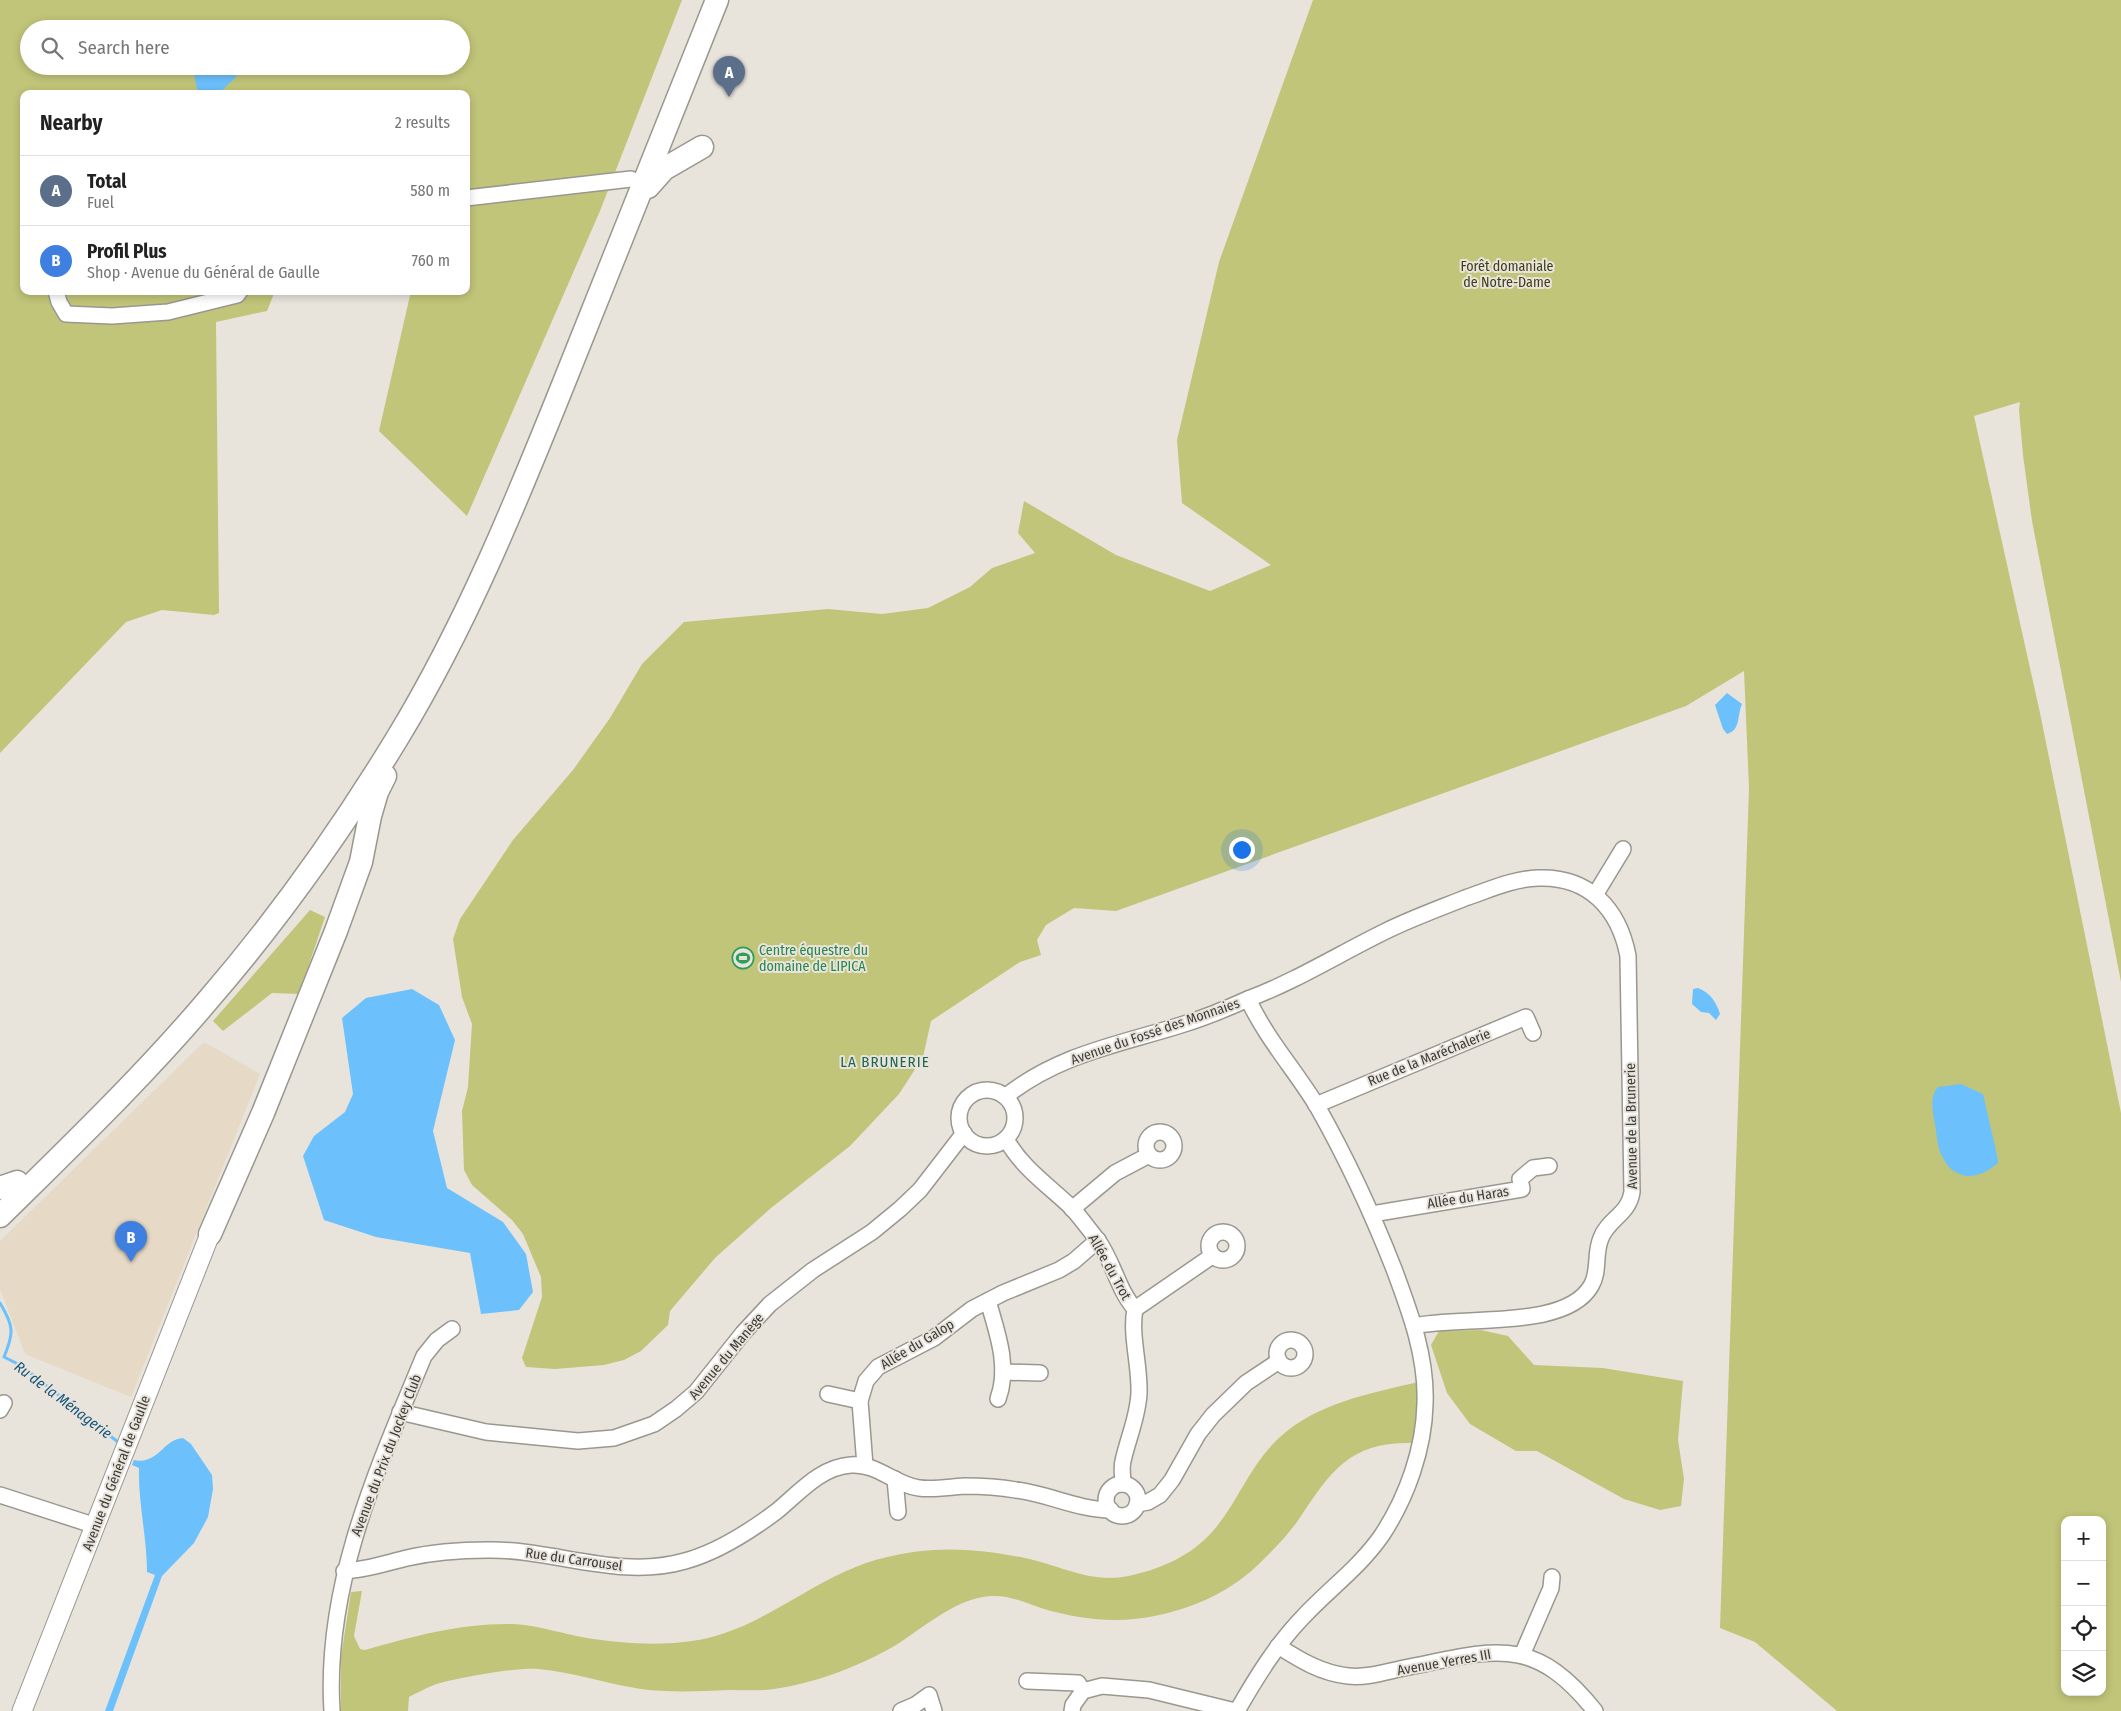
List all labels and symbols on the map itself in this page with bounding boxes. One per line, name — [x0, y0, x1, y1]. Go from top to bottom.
pin: A — [713, 56, 745, 97]
park label: Forêt domaniale de Notre-Dame — [1461, 258, 1554, 291]
your location — [1229, 837, 1255, 863]
place label: Centre équestre du domaine de LIPICA — [759, 942, 868, 975]
sports icon: Centre équestre du domaine de LIPICA — [731, 946, 755, 970]
street label: Avenue du Fossé des Monnaies — [1068, 995, 1242, 1068]
street label: Rue de la Maréchalerie — [1365, 1025, 1493, 1090]
district label: LA BRUNERIE — [840, 1053, 930, 1071]
street label: Avenue de la Brunerie — [1622, 1063, 1641, 1189]
street label: Allée du Haras — [1426, 1183, 1510, 1212]
pin: B — [115, 1221, 147, 1262]
street label: Allée du Trot — [1085, 1231, 1135, 1303]
street label: Avenue du Manège — [685, 1309, 768, 1403]
street label: Allée du Galop — [877, 1316, 957, 1373]
water label: Ru de la Ménagerie — [11, 1357, 115, 1443]
street label: Avenue du Prix du Jockey Club — [348, 1372, 425, 1538]
street label: Avenue du Général de Gaulle — [79, 1393, 154, 1553]
street label: Rue du Carrousel — [524, 1544, 624, 1575]
street label: Avenue Yerres III — [1396, 1646, 1492, 1679]

